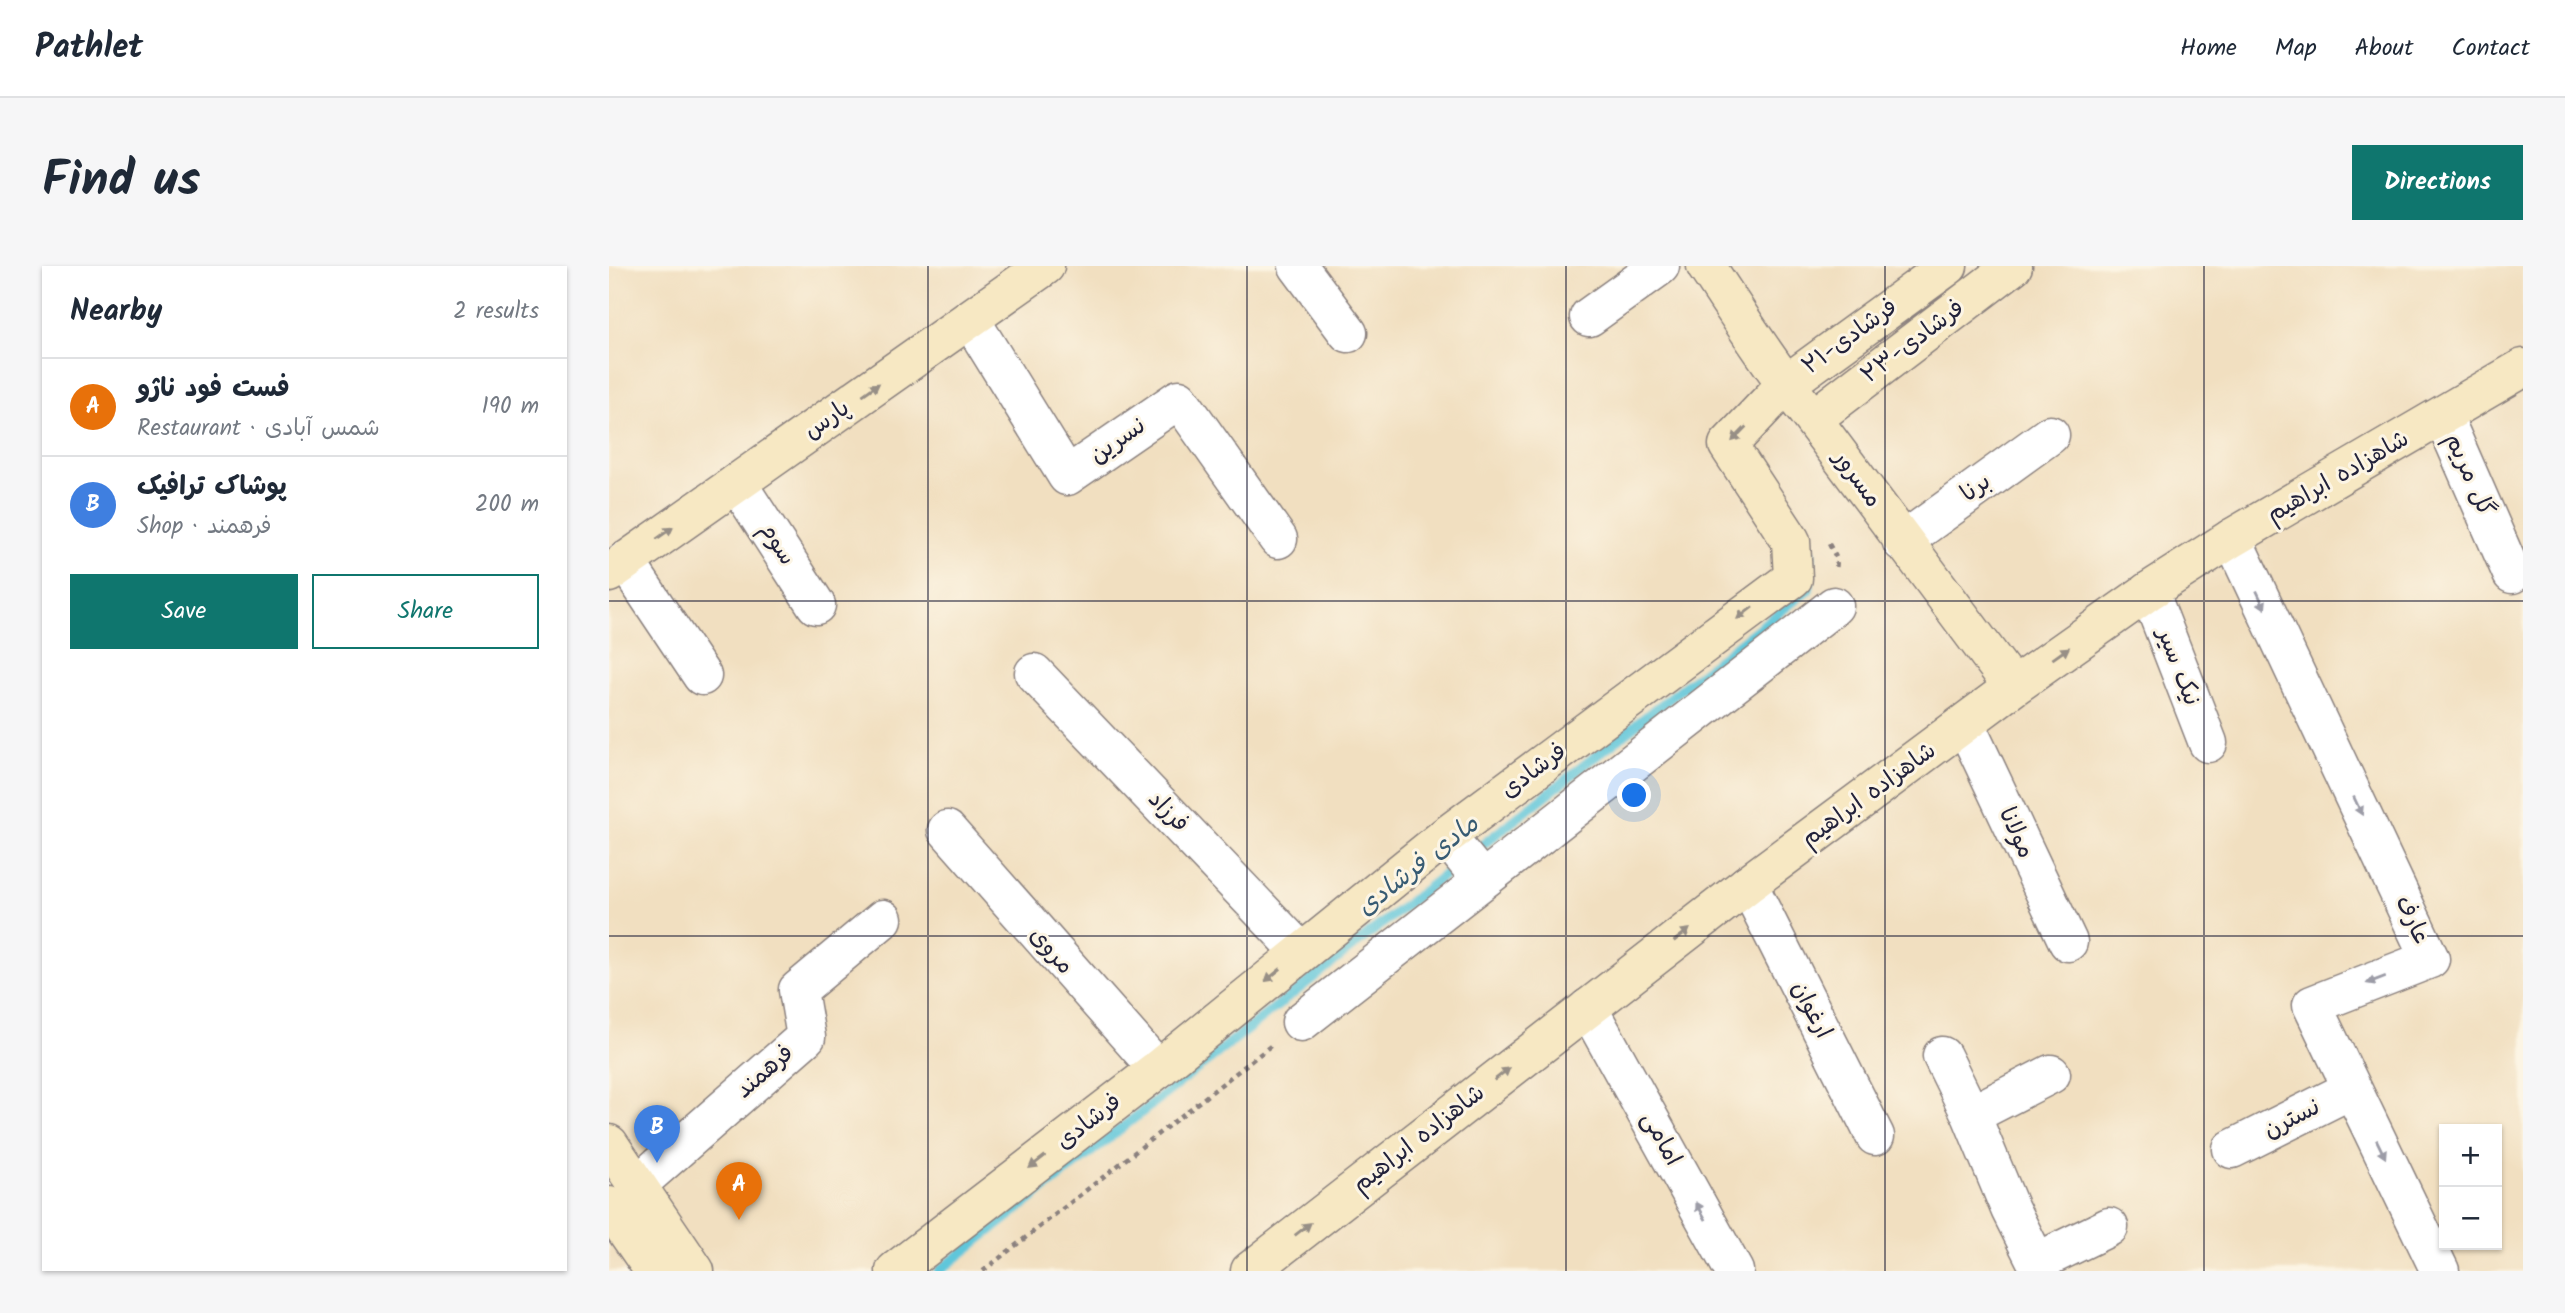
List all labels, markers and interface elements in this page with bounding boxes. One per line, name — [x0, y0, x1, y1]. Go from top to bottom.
text: Pathlet — [35, 22, 143, 75]
text: Home — [2180, 29, 2237, 68]
text: Map — [2275, 29, 2317, 68]
text: About — [2355, 29, 2413, 68]
text: Contact — [2451, 29, 2530, 68]
text: Find us — [42, 143, 200, 221]
button: Directions — [2352, 145, 2523, 220]
text: Nearby — [70, 288, 162, 336]
street label: ۲۱-فرشادی — [1794, 289, 1906, 385]
street label: ۲۳-فرشادی — [1853, 290, 1973, 394]
text: 2 results — [453, 294, 539, 330]
text: فست فود ناژو — [137, 368, 290, 410]
one-way arrow — [862, 382, 880, 396]
text: A — [86, 389, 100, 425]
text: 190 m — [482, 389, 539, 425]
street label: پارس — [795, 390, 859, 450]
street label: نسرین — [1082, 407, 1154, 475]
text: Restaurant · شمس آبادی — [137, 411, 380, 447]
street label: شاهزاده ابراهیم — [2259, 420, 2417, 534]
one-way arrow — [1730, 425, 1747, 442]
street label: گل مریم — [2433, 427, 2505, 523]
street label: مسرور — [1821, 440, 1892, 516]
street label: برنا — [1952, 463, 2000, 513]
text: پوشاک ترافیک — [137, 466, 287, 508]
text: B — [86, 487, 100, 523]
text: 200 m — [475, 487, 539, 523]
text: Shop · فرهمند — [137, 509, 272, 545]
street label: سوم — [748, 514, 806, 574]
one-way arrow — [656, 526, 674, 540]
button: Save — [70, 574, 298, 649]
button: Share — [312, 574, 539, 649]
one-way arrow — [2255, 590, 2267, 610]
one-way arrow — [1736, 606, 1754, 620]
street label: نیک سیر — [2145, 620, 2211, 712]
one-way arrow — [2052, 646, 2070, 660]
street label: شاهزاده ابراهیم — [1793, 732, 1945, 858]
street label: فرشادی — [1492, 733, 1576, 809]
your location — [1617, 778, 1651, 812]
street label: فرزاد — [1138, 782, 1198, 842]
one-way arrow — [2352, 796, 2364, 816]
street label: مولانا — [1987, 801, 2045, 865]
water label: مادی فرشادی — [1347, 804, 1489, 928]
street label: عارف — [2384, 889, 2440, 951]
street label: مروی — [1019, 918, 1083, 984]
one-way arrow — [1673, 928, 1691, 942]
one-way arrow — [1264, 967, 1281, 982]
street label: ارغوان — [1780, 974, 1842, 1046]
one-way arrow — [2365, 975, 2386, 986]
street label: فرهمند — [727, 1035, 803, 1109]
one-way arrow — [1493, 1067, 1511, 1082]
street label: شاهزاده ابراهیم — [1344, 1075, 1494, 1203]
street label: فرشادی — [1048, 1084, 1130, 1160]
street label: نسترن — [2257, 1088, 2327, 1150]
street label: امامی — [1630, 1104, 1692, 1174]
pin: B — [634, 1105, 680, 1163]
map controls — [2439, 1124, 2502, 1250]
button: + — [2439, 1124, 2502, 1187]
one-way arrow — [2375, 1139, 2386, 1159]
one-way arrow — [1028, 1155, 1046, 1170]
pin: A — [716, 1162, 762, 1220]
button: − — [2439, 1187, 2502, 1250]
one-way arrow — [1695, 1202, 1707, 1221]
one-way arrow — [1294, 1222, 1312, 1237]

